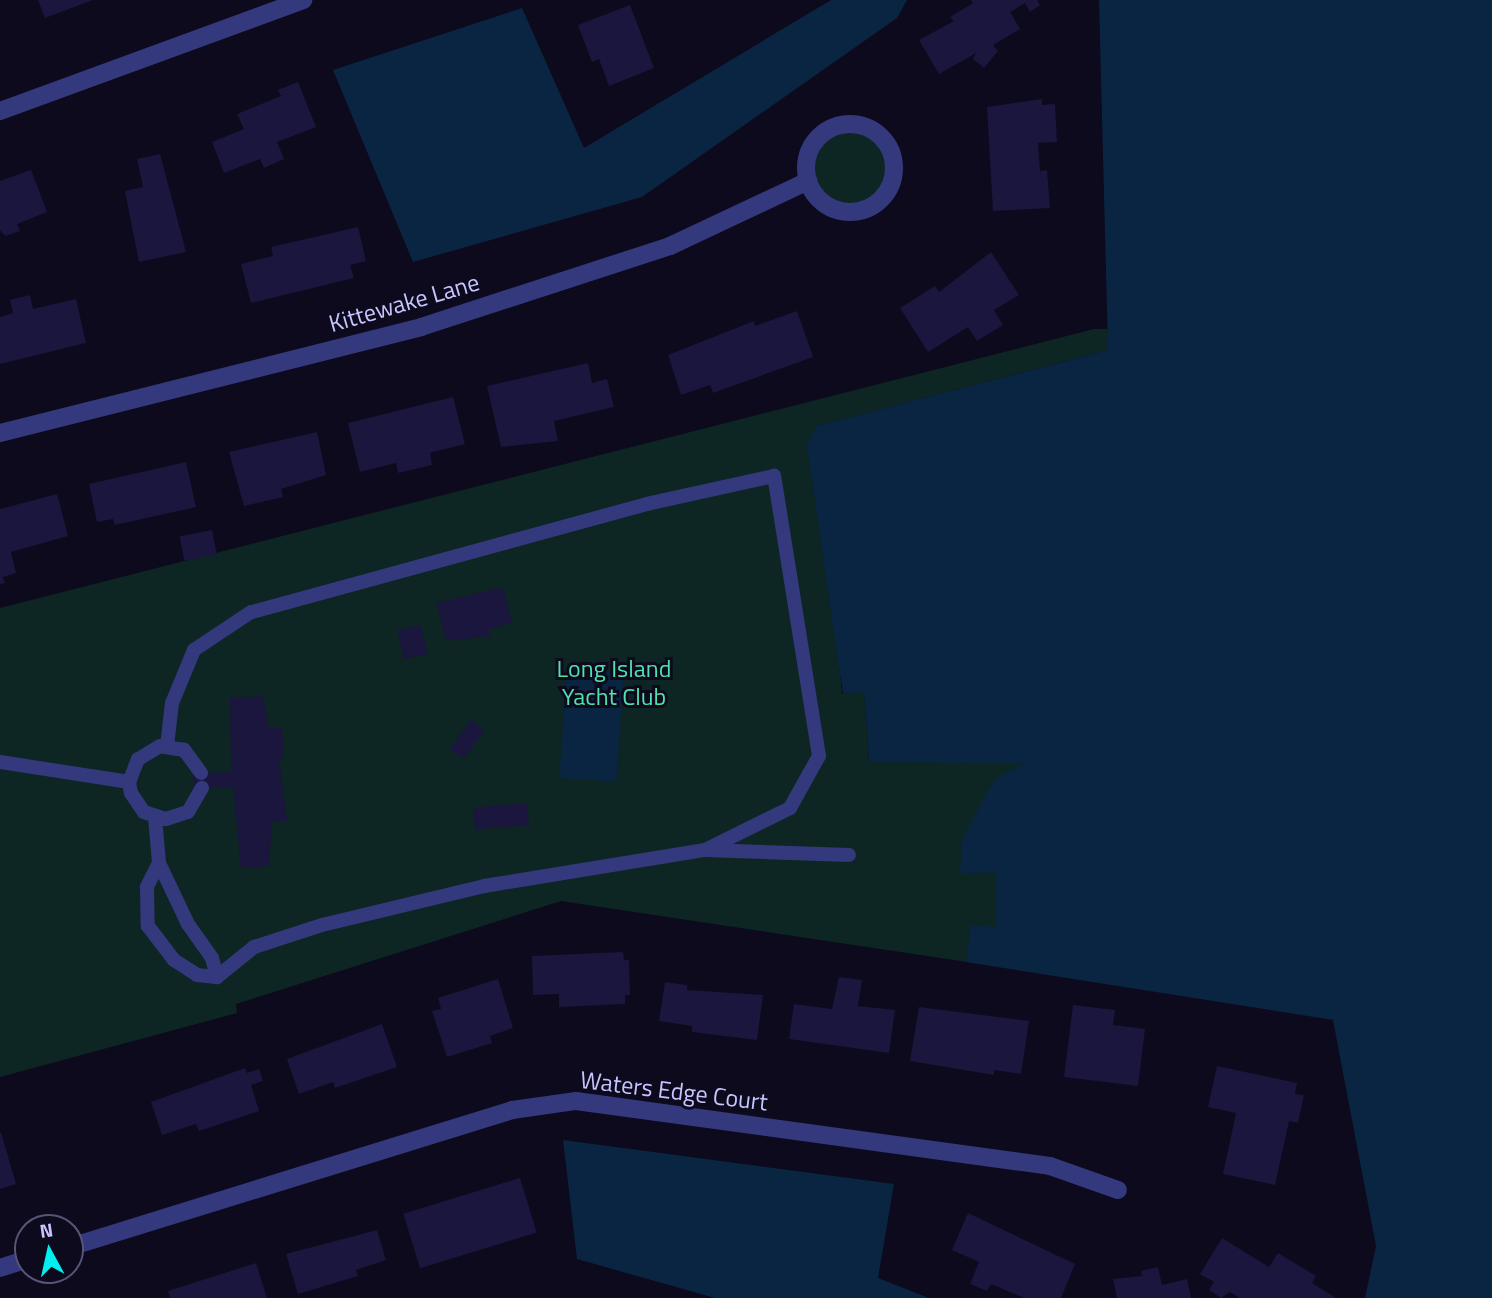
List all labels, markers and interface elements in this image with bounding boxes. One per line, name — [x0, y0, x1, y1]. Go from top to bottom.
street label: Kittewake Lane — [326, 268, 482, 338]
park label: Long Island Yacht Club — [557, 655, 671, 711]
street label: Waters Edge Court — [579, 1065, 769, 1117]
north arrow — [14, 1214, 84, 1284]
text: N — [38, 1214, 55, 1245]

